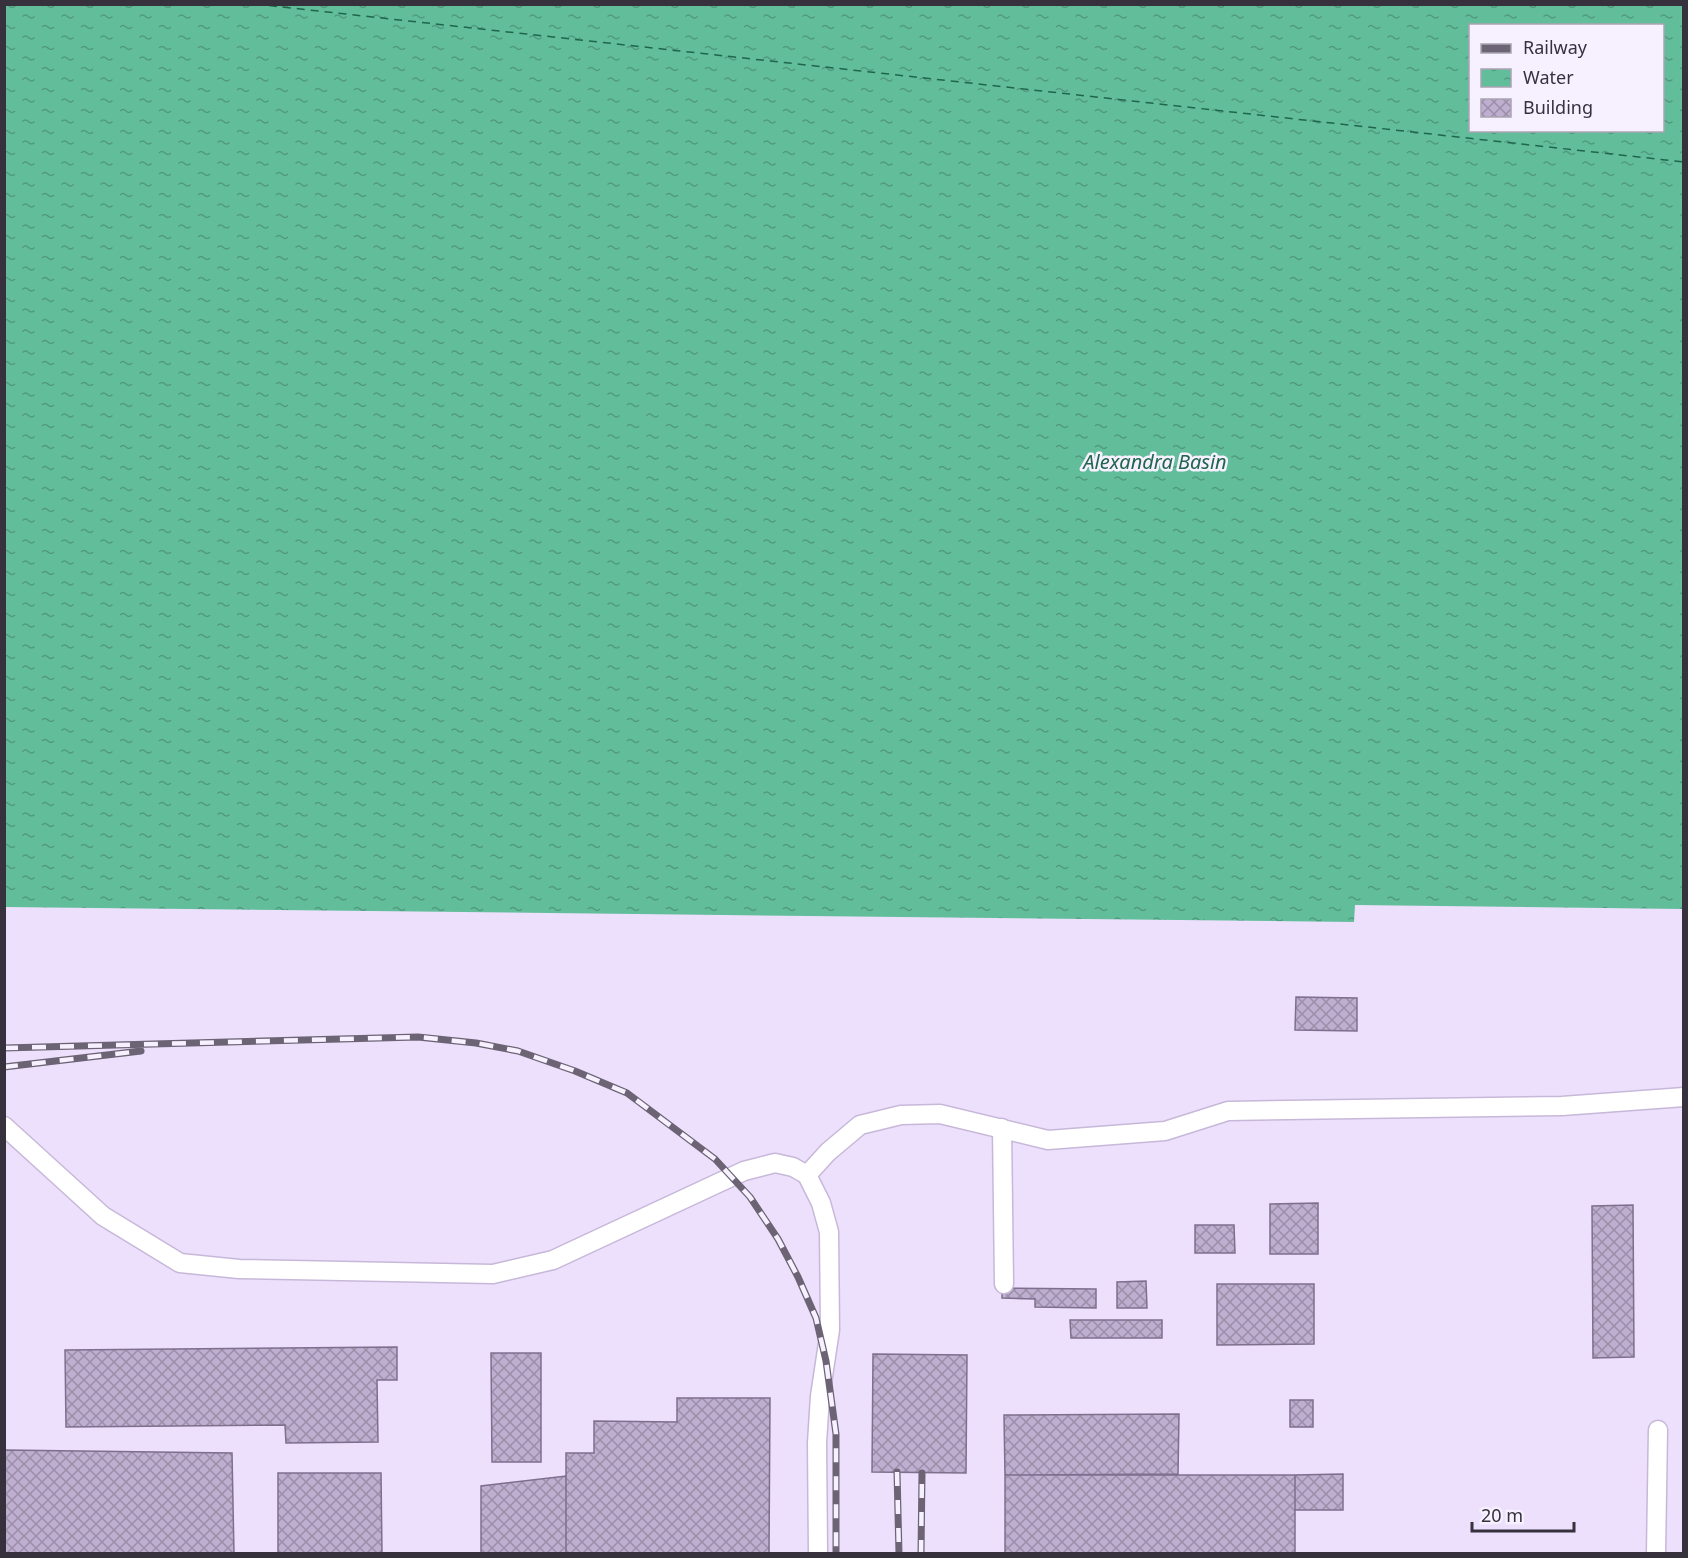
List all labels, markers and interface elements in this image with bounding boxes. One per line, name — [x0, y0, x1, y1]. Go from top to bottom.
legend — [1469, 24, 1664, 132]
text: Railway — [1523, 35, 1588, 59]
text: Water — [1523, 65, 1574, 89]
text: Building — [1523, 95, 1593, 119]
water label: Alexandra Basin — [1081, 448, 1227, 475]
scale bar — [1472, 1495, 1574, 1533]
text: 20 m — [1481, 1503, 1523, 1527]

